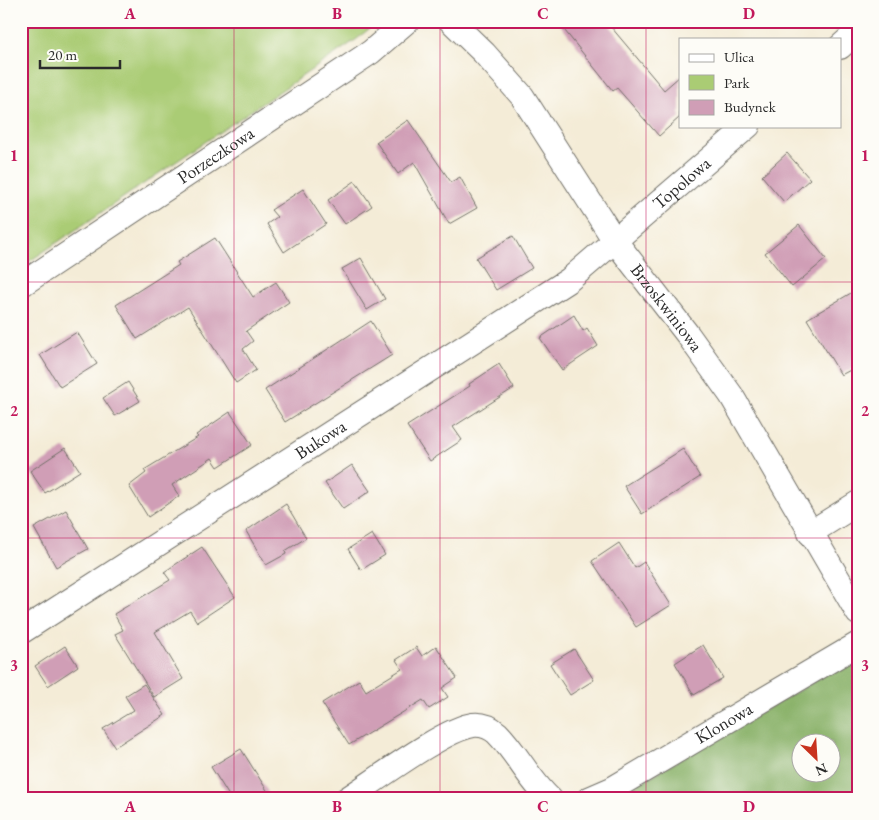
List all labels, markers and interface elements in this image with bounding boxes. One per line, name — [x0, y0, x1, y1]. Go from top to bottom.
text: A — [123, 3, 136, 24]
text: B — [332, 3, 342, 24]
text: C — [537, 3, 549, 24]
text: D — [743, 3, 755, 24]
scale bar — [40, 38, 120, 70]
legend — [679, 38, 842, 128]
text: 20 m — [48, 45, 77, 64]
text: Ulica — [724, 47, 754, 66]
text: Park — [724, 73, 751, 92]
text: Budynek — [724, 97, 777, 116]
street label: Porzeczkowa — [173, 121, 259, 189]
text: 1 — [10, 145, 18, 166]
text: 1 — [861, 145, 869, 166]
street label: Topolowa — [648, 151, 716, 214]
street label: Brzoskwiniowa — [626, 259, 709, 357]
text: 2 — [10, 400, 19, 421]
text: 2 — [861, 400, 870, 421]
street label: Bukowa — [290, 414, 351, 464]
text: 3 — [10, 655, 18, 676]
text: 3 — [861, 655, 869, 676]
street label: Klonowa — [691, 696, 757, 748]
north arrow — [792, 732, 842, 782]
text: N — [812, 759, 830, 781]
text: A — [123, 796, 136, 817]
text: B — [332, 796, 342, 817]
text: C — [537, 796, 549, 817]
text: D — [743, 796, 755, 817]

